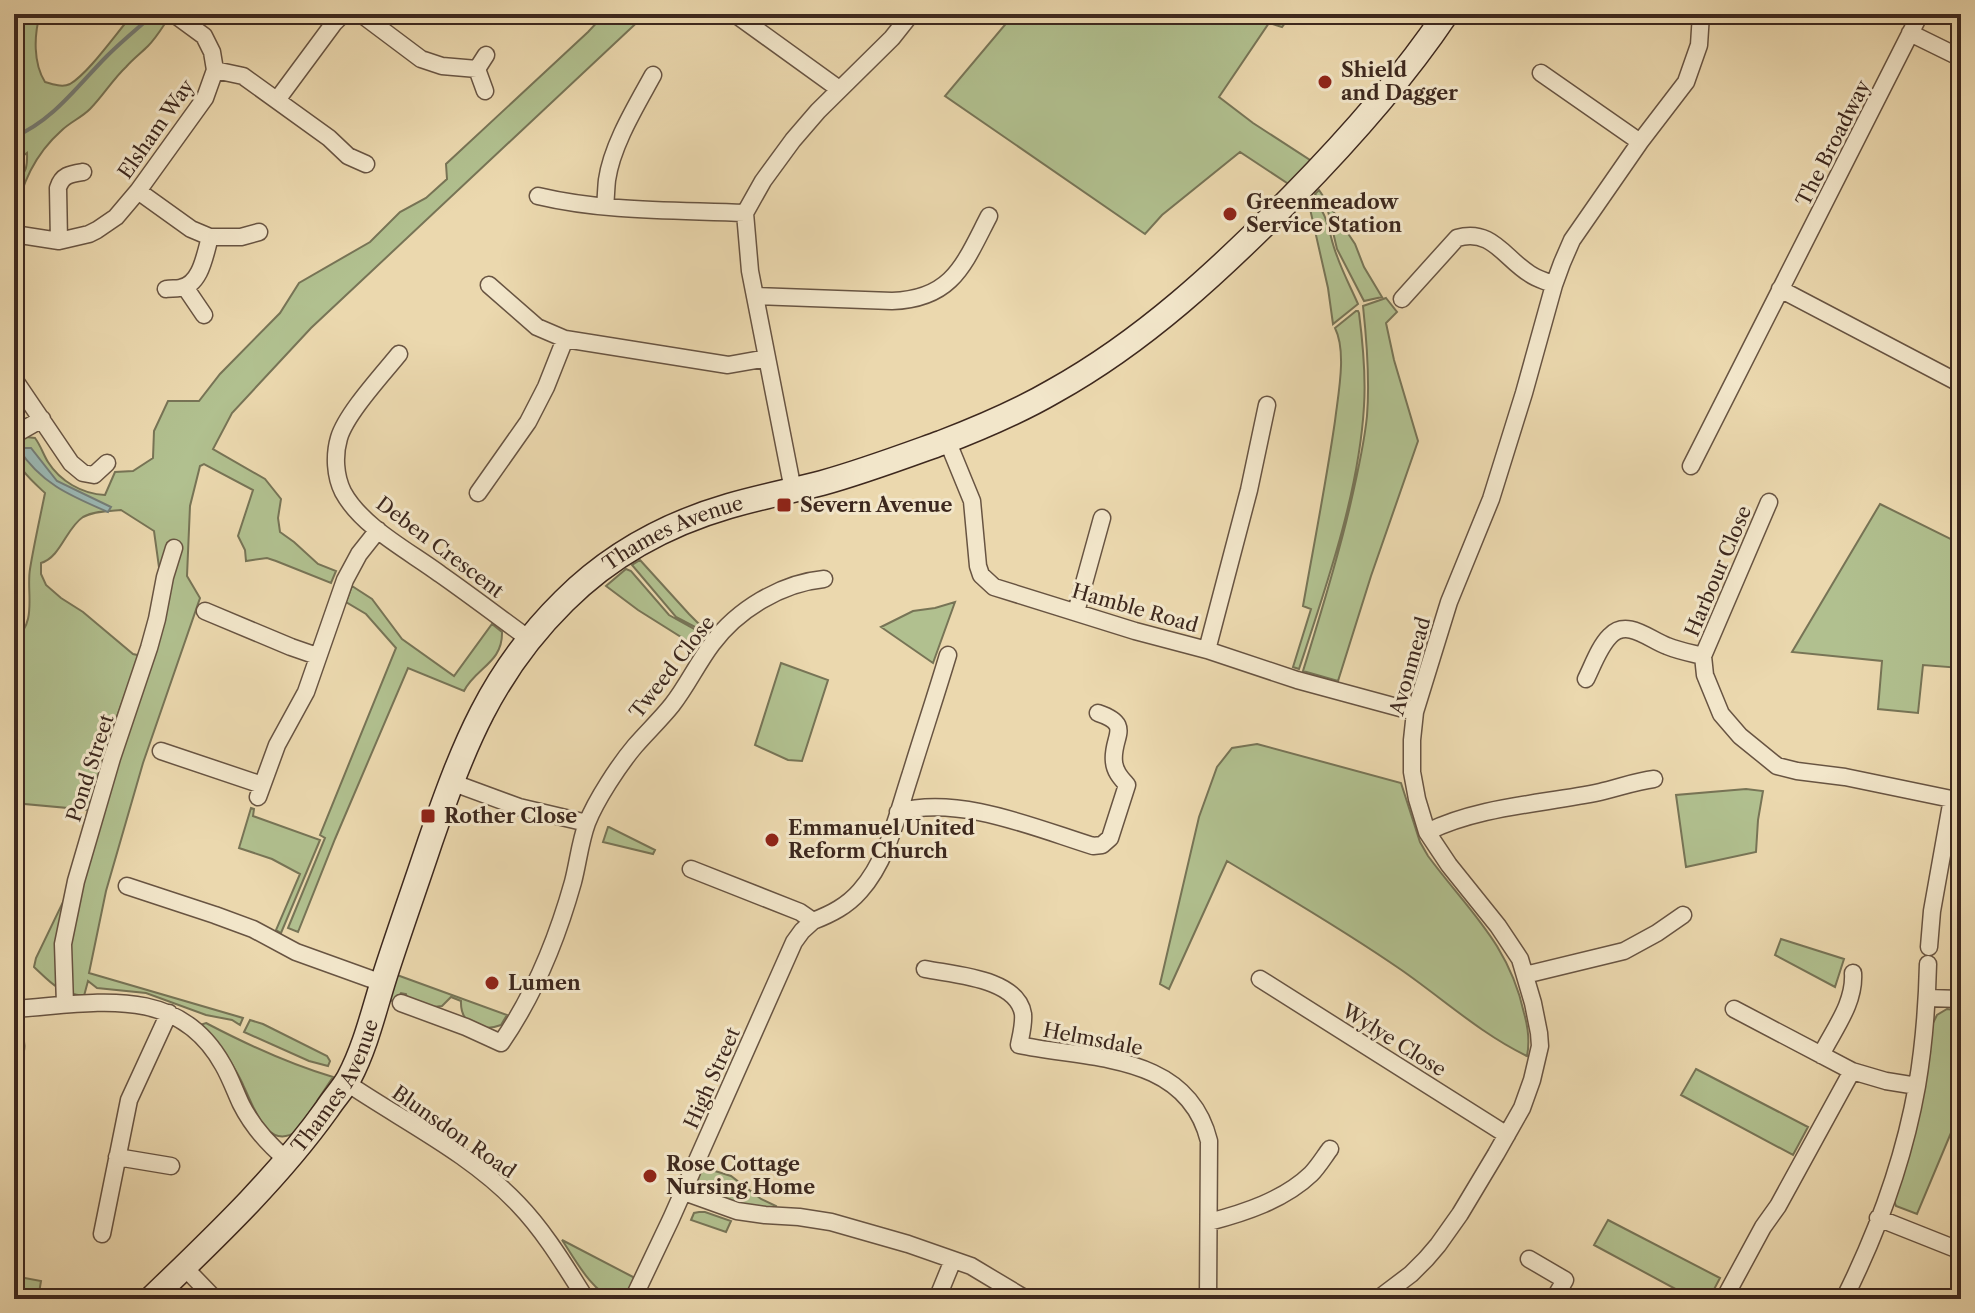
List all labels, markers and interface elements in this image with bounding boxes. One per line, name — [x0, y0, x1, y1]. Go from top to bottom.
place label: Shield and Dagger — [1341, 58, 1458, 105]
marker: Shield and Dagger — [1316, 73, 1334, 91]
street label: Elsham Way — [113, 74, 200, 183]
street label: The Broadway — [1791, 75, 1875, 210]
place label: Greenmeadow Service Station — [1246, 190, 1402, 237]
marker: Greenmeadow Service Station — [1221, 205, 1239, 223]
street label: Deben Crescent — [372, 491, 508, 603]
street label: Thames Avenue — [598, 491, 746, 576]
place label: Severn Avenue — [800, 493, 953, 517]
marker: Severn Avenue — [775, 496, 793, 514]
street label: Harbour Close — [1680, 502, 1756, 640]
street label: Hamble Road — [1069, 579, 1201, 637]
street label: Tweed Close — [624, 611, 720, 723]
street label: Avonmead — [1384, 614, 1435, 719]
street label: Pond Street — [61, 711, 119, 825]
place label: Rother Close — [444, 804, 577, 828]
marker: Rother Close — [419, 807, 437, 825]
place label: Emmanuel United Reform Church — [788, 816, 975, 863]
marker: Emmanuel United Reform Church — [763, 831, 781, 849]
place label: Lumen — [508, 971, 581, 995]
marker: Lumen — [483, 974, 501, 992]
street label: Wylye Close — [1337, 998, 1451, 1082]
street label: Thames Avenue — [286, 1016, 383, 1157]
street label: Helmsdale — [1041, 1018, 1145, 1060]
street label: High Street — [679, 1024, 745, 1132]
street label: Blunsdon Road — [388, 1081, 520, 1183]
place label: Rose Cottage Nursing Home — [666, 1152, 815, 1199]
marker: Rose Cottage Nursing Home — [641, 1167, 659, 1185]

